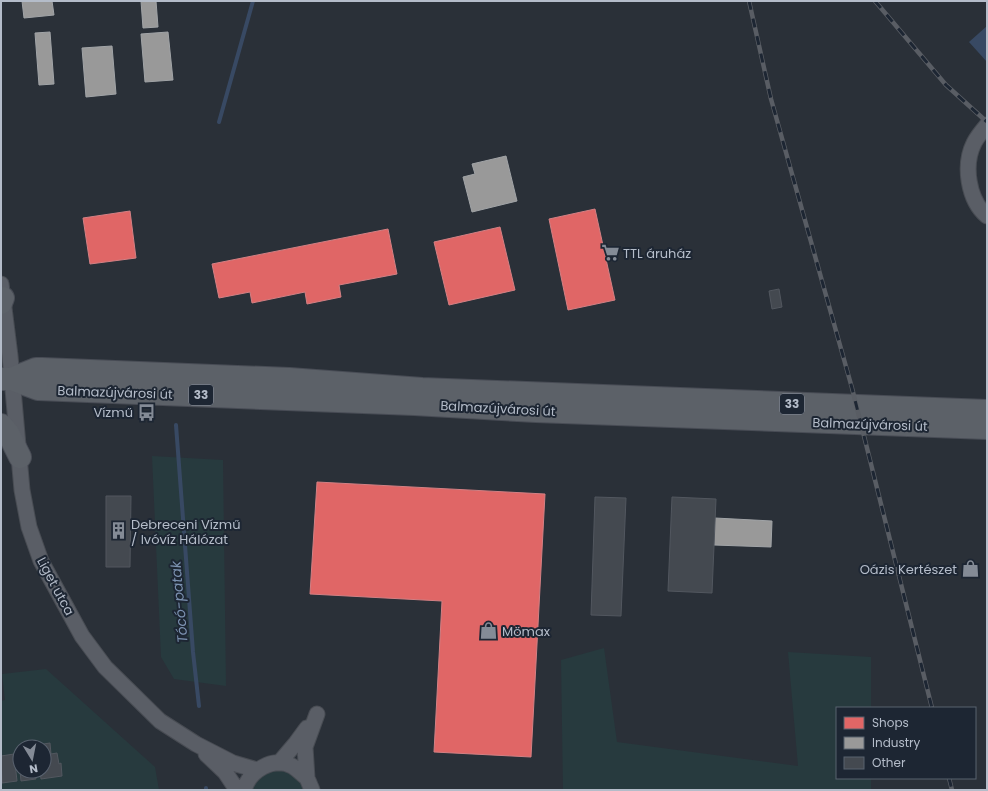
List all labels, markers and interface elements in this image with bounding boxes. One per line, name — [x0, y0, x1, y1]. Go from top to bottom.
supermarket icon: TTL áruház — [600, 243, 620, 263]
place label: TTL áruház — [623, 244, 691, 263]
street label: Balmazújvárosi út — [57, 381, 173, 404]
road number: 33 — [189, 385, 213, 405]
road number: 33 — [780, 394, 804, 414]
street label: Balmazújvárosi út — [440, 396, 556, 421]
bus stop icon: Vízmű — [136, 402, 156, 422]
place label: Vízmű — [93, 403, 133, 422]
street label: Balmazújvárosi út — [812, 413, 928, 436]
place label: Debreceni Vízmű / Ivóvíz Hálózat — [131, 515, 241, 549]
building icon: Debreceni Vízmű / Ivóvíz Hálózat — [108, 521, 128, 541]
street label: Liget utca — [32, 554, 79, 619]
water label: Tócó-patak — [165, 559, 193, 644]
shop icon: Oázis Kertészet — [960, 559, 980, 579]
place label: Oázis Kertészet — [860, 560, 957, 579]
shop icon: Mömax — [479, 621, 499, 641]
place label: Mömax — [502, 622, 551, 641]
legend — [836, 707, 976, 779]
text: Shops — [872, 714, 909, 731]
text: Industry — [872, 734, 921, 751]
north arrow — [12, 739, 52, 779]
text: Other — [872, 754, 906, 771]
text: N — [28, 760, 39, 777]

